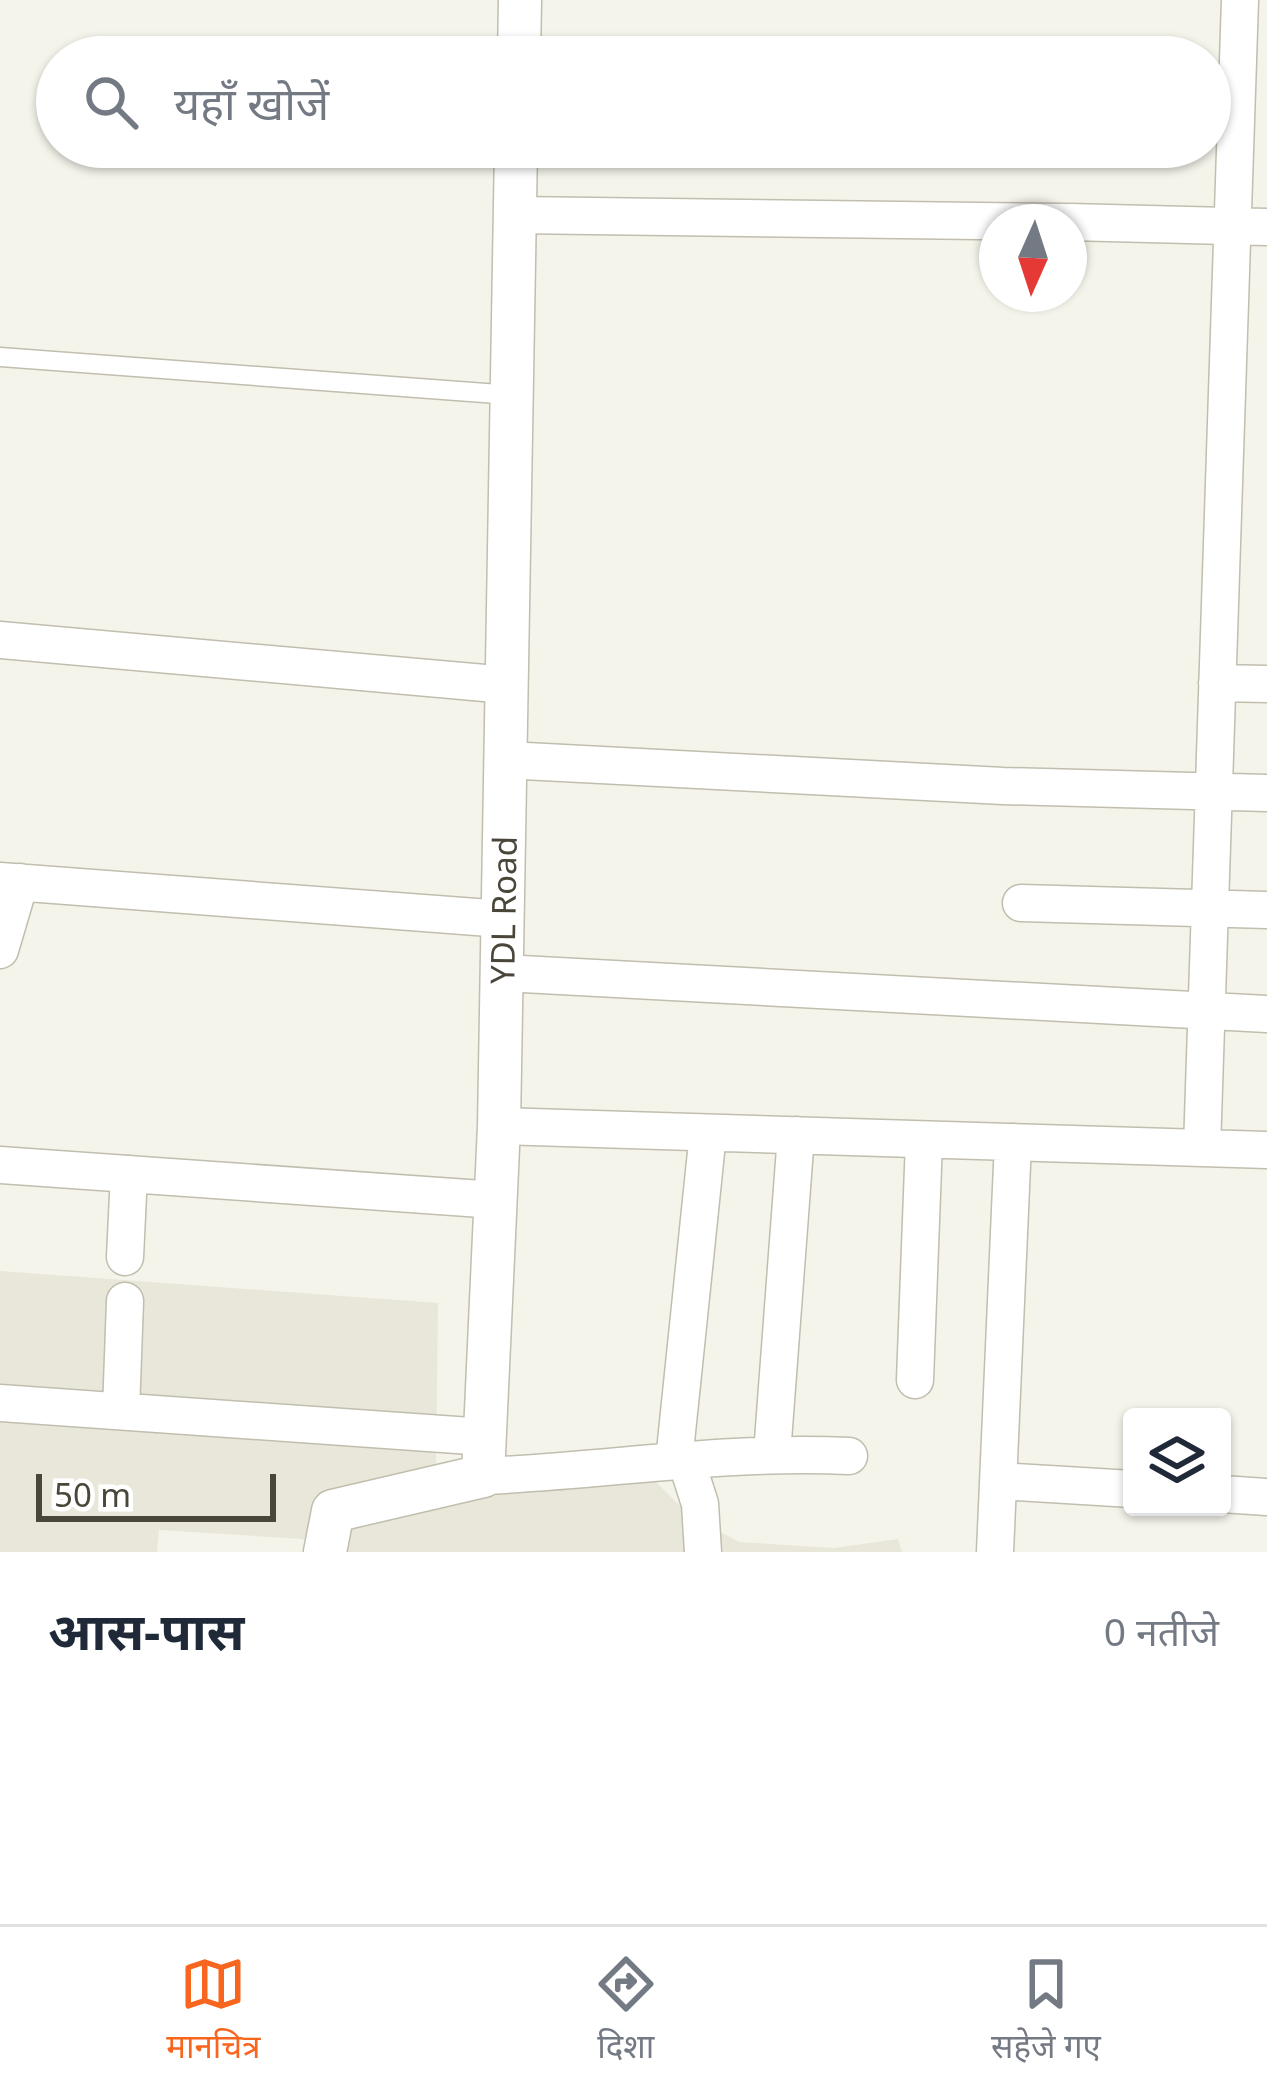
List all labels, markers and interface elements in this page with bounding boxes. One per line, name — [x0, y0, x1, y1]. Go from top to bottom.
search box — [36, 36, 1231, 168]
icon: search — [78, 69, 144, 135]
text: यहाँ खोजें — [174, 72, 329, 133]
north arrow — [979, 204, 1087, 312]
street label: YDL Road — [479, 836, 527, 984]
map controls — [1123, 1408, 1231, 1516]
button: layers — [1123, 1408, 1231, 1516]
scale bar — [36, 1468, 276, 1521]
text: 50 m — [54, 1472, 131, 1517]
text: आस-पास — [48, 1595, 244, 1665]
text: 0 नतीजे — [1104, 1604, 1219, 1657]
tab: मानचित्र — [166, 1951, 260, 2068]
tab: दिशा — [593, 1951, 659, 2068]
tab: सहेजे गए — [991, 1951, 1101, 2068]

